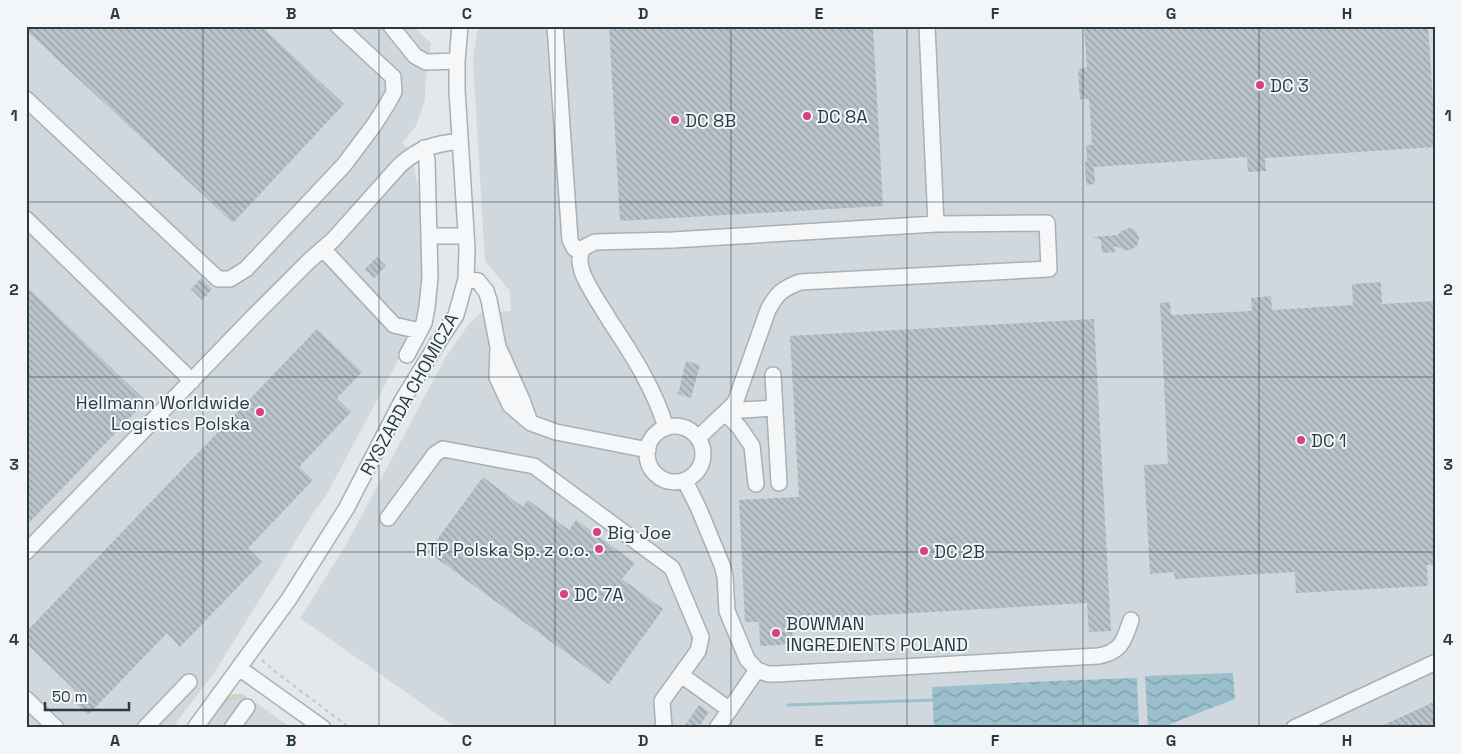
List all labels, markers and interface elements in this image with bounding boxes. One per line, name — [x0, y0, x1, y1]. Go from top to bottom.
text: A — [110, 3, 120, 24]
text: B — [286, 3, 296, 24]
text: C — [462, 3, 472, 24]
text: D — [638, 3, 648, 24]
text: E — [815, 3, 824, 24]
text: F — [991, 3, 1000, 24]
text: G — [1166, 3, 1176, 24]
text: H — [1342, 3, 1352, 24]
place label: DC 3 — [1270, 74, 1309, 97]
marker: DC 3 — [1254, 79, 1266, 91]
text: 1 — [10, 105, 18, 126]
place label: DC 8A — [817, 105, 868, 128]
text: 1 — [1444, 105, 1452, 126]
place label: DC 8B — [685, 109, 736, 132]
marker: DC 8A — [801, 110, 813, 122]
marker: DC 8B — [669, 114, 681, 126]
text: 2 — [9, 279, 19, 300]
text: 2 — [1443, 279, 1453, 300]
street label: RYSZARDA CHOMICZA — [355, 309, 463, 479]
place label: Hellmann Worldwide Logistics Polska — [76, 391, 250, 435]
marker: Hellmann Worldwide Logistics Polska — [254, 406, 266, 418]
place label: DC 1 — [1311, 429, 1347, 452]
marker: DC 1 — [1295, 434, 1307, 446]
text: 3 — [9, 454, 19, 475]
text: 3 — [1443, 454, 1453, 475]
place label: Big Joe — [607, 521, 671, 544]
marker: Big Joe — [591, 526, 603, 538]
place label: RTP Polska Sp. z o.o. — [416, 538, 589, 561]
place label: DC 2B — [934, 540, 985, 563]
marker: RTP Polska Sp. z o.o. — [593, 543, 605, 555]
marker: DC 2B — [918, 545, 930, 557]
place label: DC 7A — [574, 583, 624, 606]
marker: DC 7A — [558, 588, 570, 600]
place label: BOWMAN INGREDIENTS POLAND — [786, 612, 968, 656]
marker: BOWMAN INGREDIENTS POLAND — [770, 627, 782, 639]
text: 4 — [9, 629, 19, 650]
text: 4 — [1443, 629, 1453, 650]
scale bar — [45, 679, 129, 711]
text: 50 m — [52, 687, 87, 706]
text: A — [110, 730, 120, 751]
text: B — [286, 730, 296, 751]
text: C — [462, 730, 472, 751]
text: D — [638, 730, 648, 751]
text: E — [815, 730, 824, 751]
text: F — [991, 730, 1000, 751]
text: G — [1166, 730, 1176, 751]
text: H — [1342, 730, 1352, 751]

